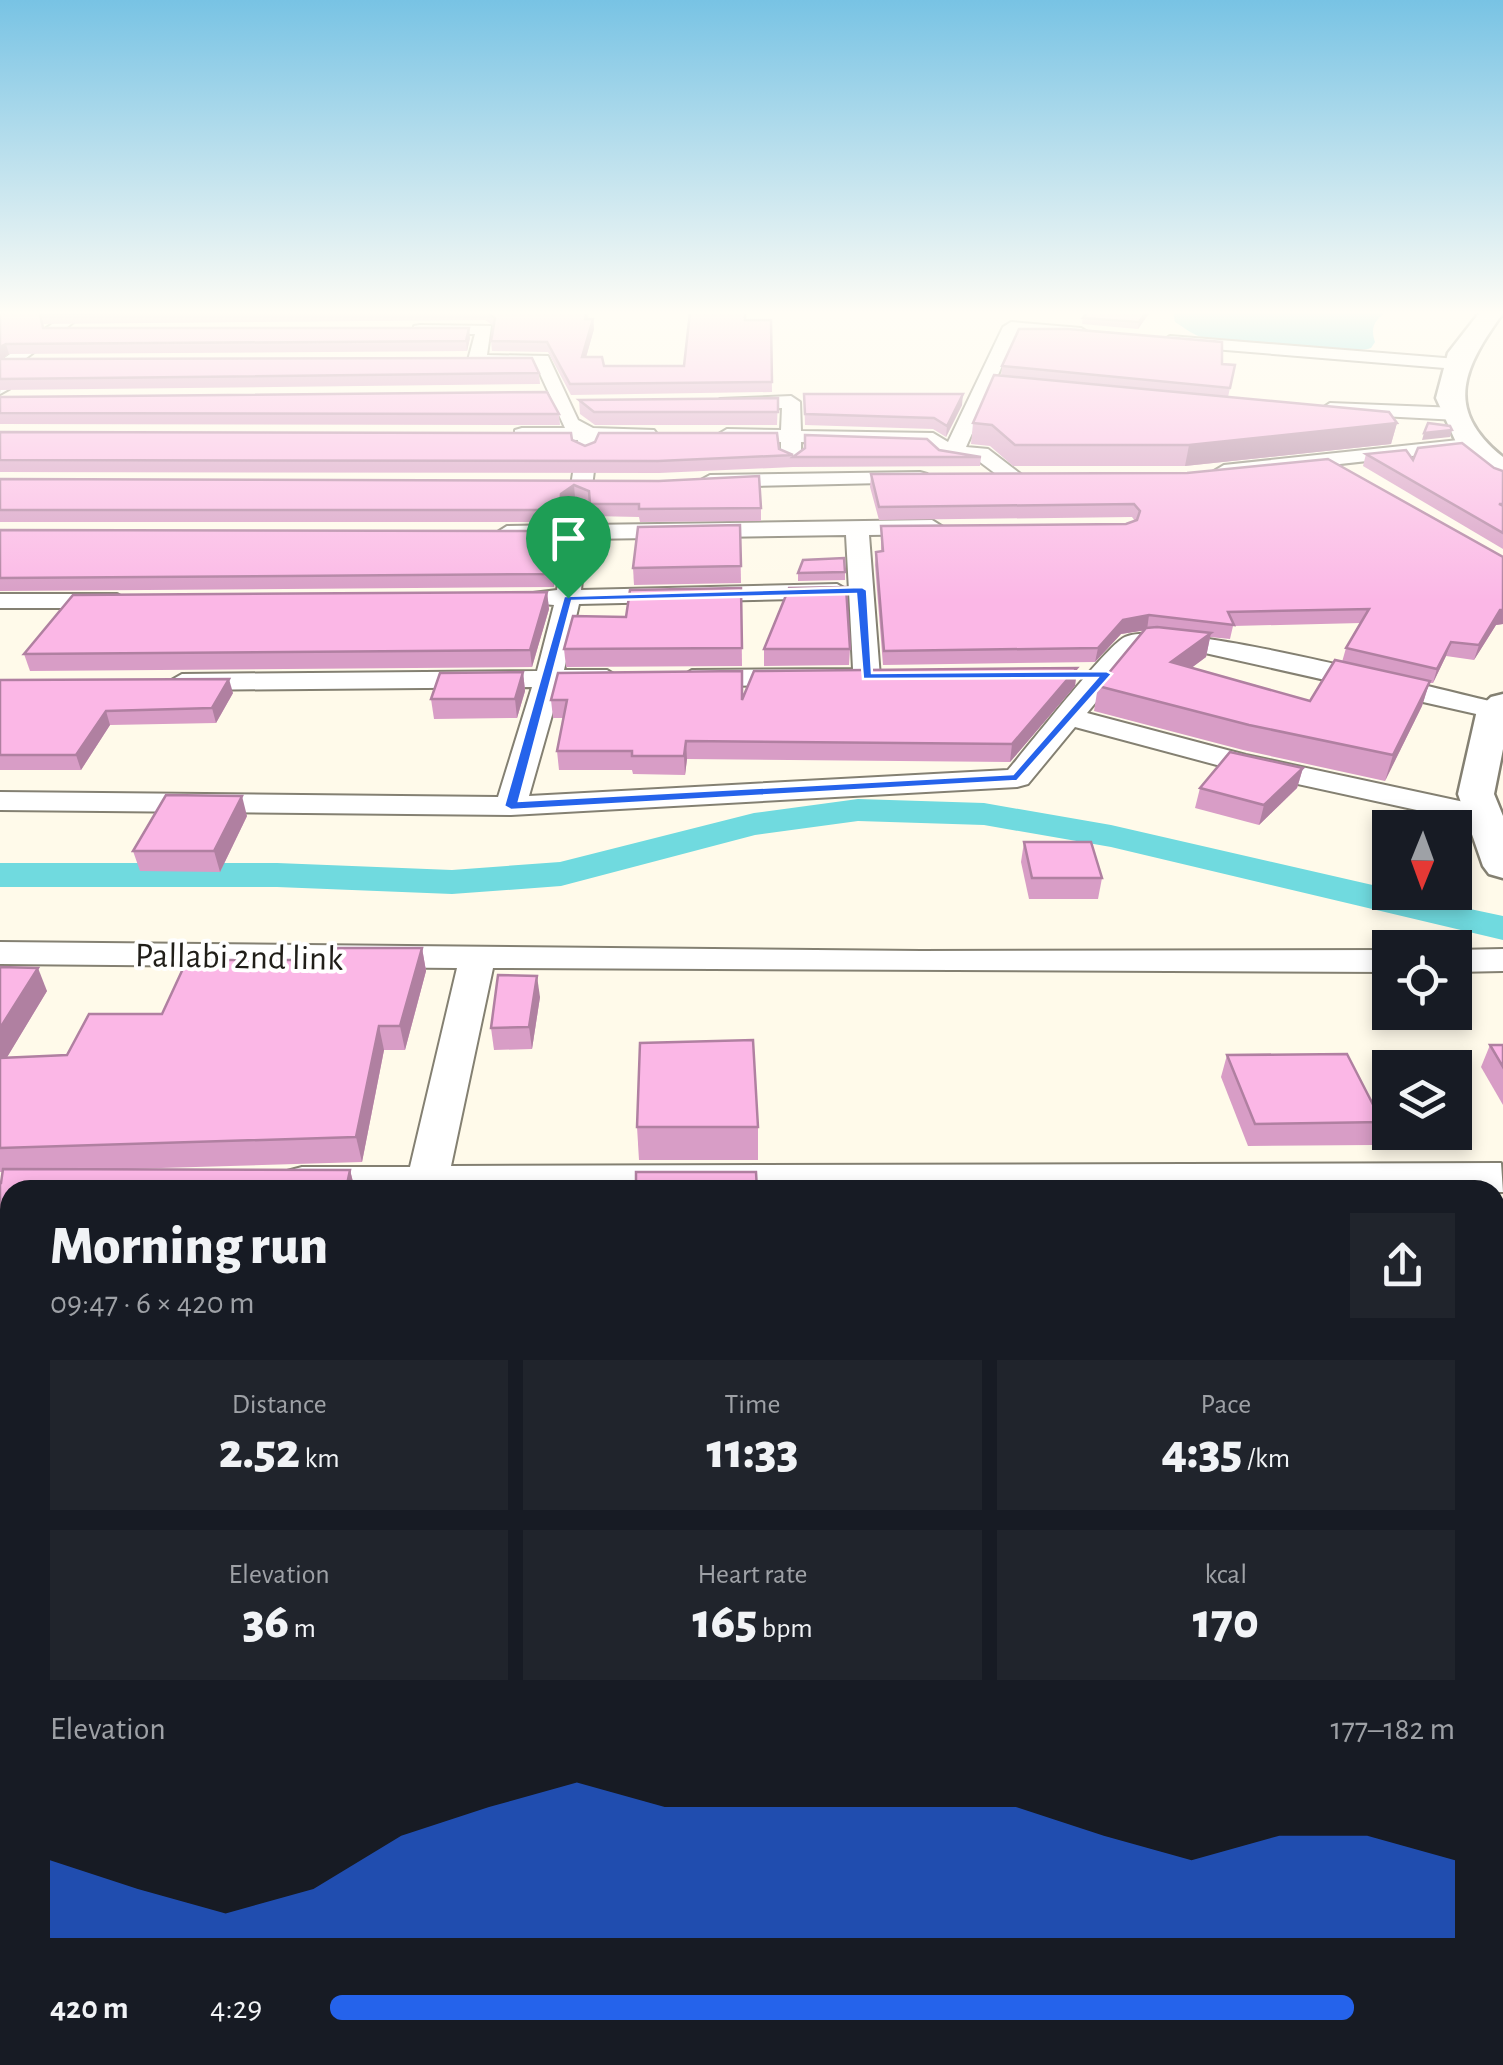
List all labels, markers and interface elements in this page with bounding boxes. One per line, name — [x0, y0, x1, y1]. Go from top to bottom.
pin — [526, 496, 611, 599]
icon: arrive — [541, 511, 596, 566]
north arrow — [1372, 810, 1472, 910]
map controls — [1372, 810, 1472, 1150]
button: locate — [1372, 930, 1472, 1030]
street label: Pallabi 2nd link — [135, 938, 343, 977]
button: layers — [1372, 1050, 1472, 1150]
button: share — [1350, 1213, 1455, 1318]
text: Morning run — [50, 1219, 328, 1274]
text: 09:47 · 6 × 420 m — [50, 1287, 255, 1319]
text: Distance — [232, 1391, 327, 1419]
text: Time — [725, 1391, 780, 1419]
text: Pace — [1201, 1391, 1251, 1419]
text: 2.52 — [219, 1427, 300, 1477]
text: 11:33 — [706, 1427, 799, 1477]
text: 4:35 — [1161, 1427, 1242, 1477]
text: km — [300, 1445, 340, 1473]
text: /km — [1242, 1445, 1290, 1473]
text: Elevation — [229, 1561, 330, 1589]
text: Heart rate — [698, 1561, 807, 1589]
text: kcal — [1204, 1561, 1247, 1589]
text: 36 — [242, 1597, 289, 1647]
text: 165 — [692, 1597, 757, 1647]
text: 170 — [1193, 1597, 1259, 1647]
text: m — [289, 1615, 316, 1643]
text: bpm — [757, 1615, 813, 1643]
text: Elevation — [50, 1713, 166, 1745]
text: 177–182 m — [1330, 1713, 1455, 1745]
text: 420 m — [50, 1992, 129, 2024]
text: 4:29 — [210, 1992, 262, 2024]

